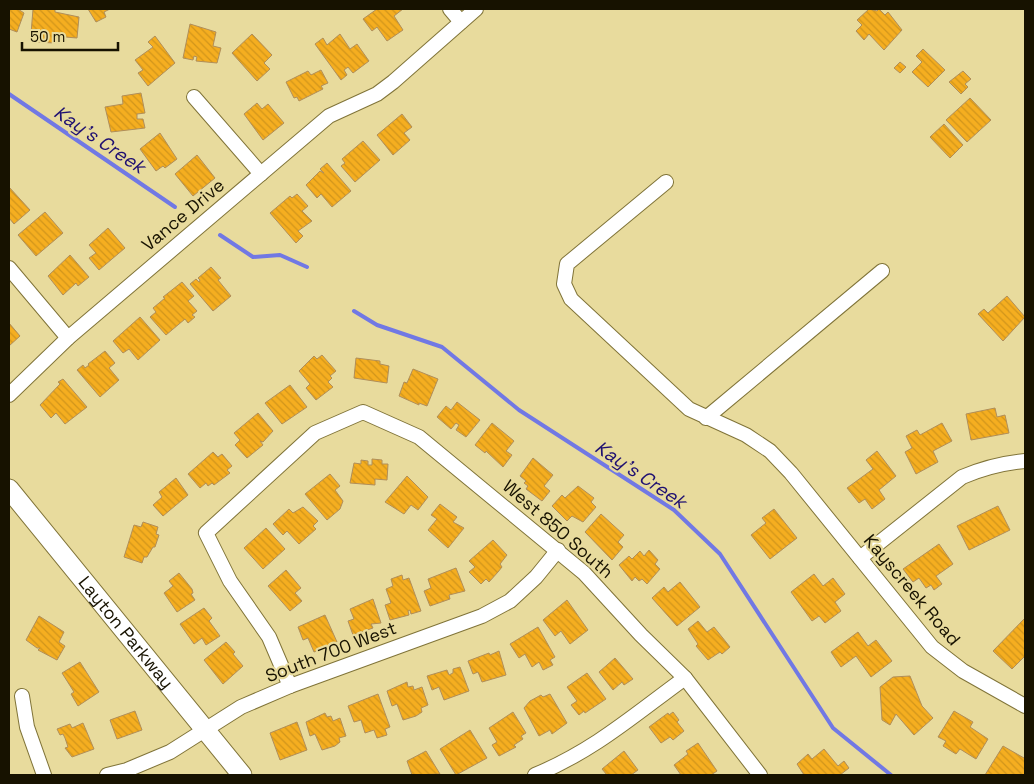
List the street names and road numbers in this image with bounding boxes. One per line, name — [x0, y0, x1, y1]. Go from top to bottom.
street label: Vance Drive — [137, 173, 229, 256]
street label: West 850 South — [498, 474, 618, 583]
street label: Kayscreek Road — [859, 529, 966, 650]
street label: Layton Parkway — [74, 571, 179, 693]
street label: South 700 West — [262, 616, 400, 687]

